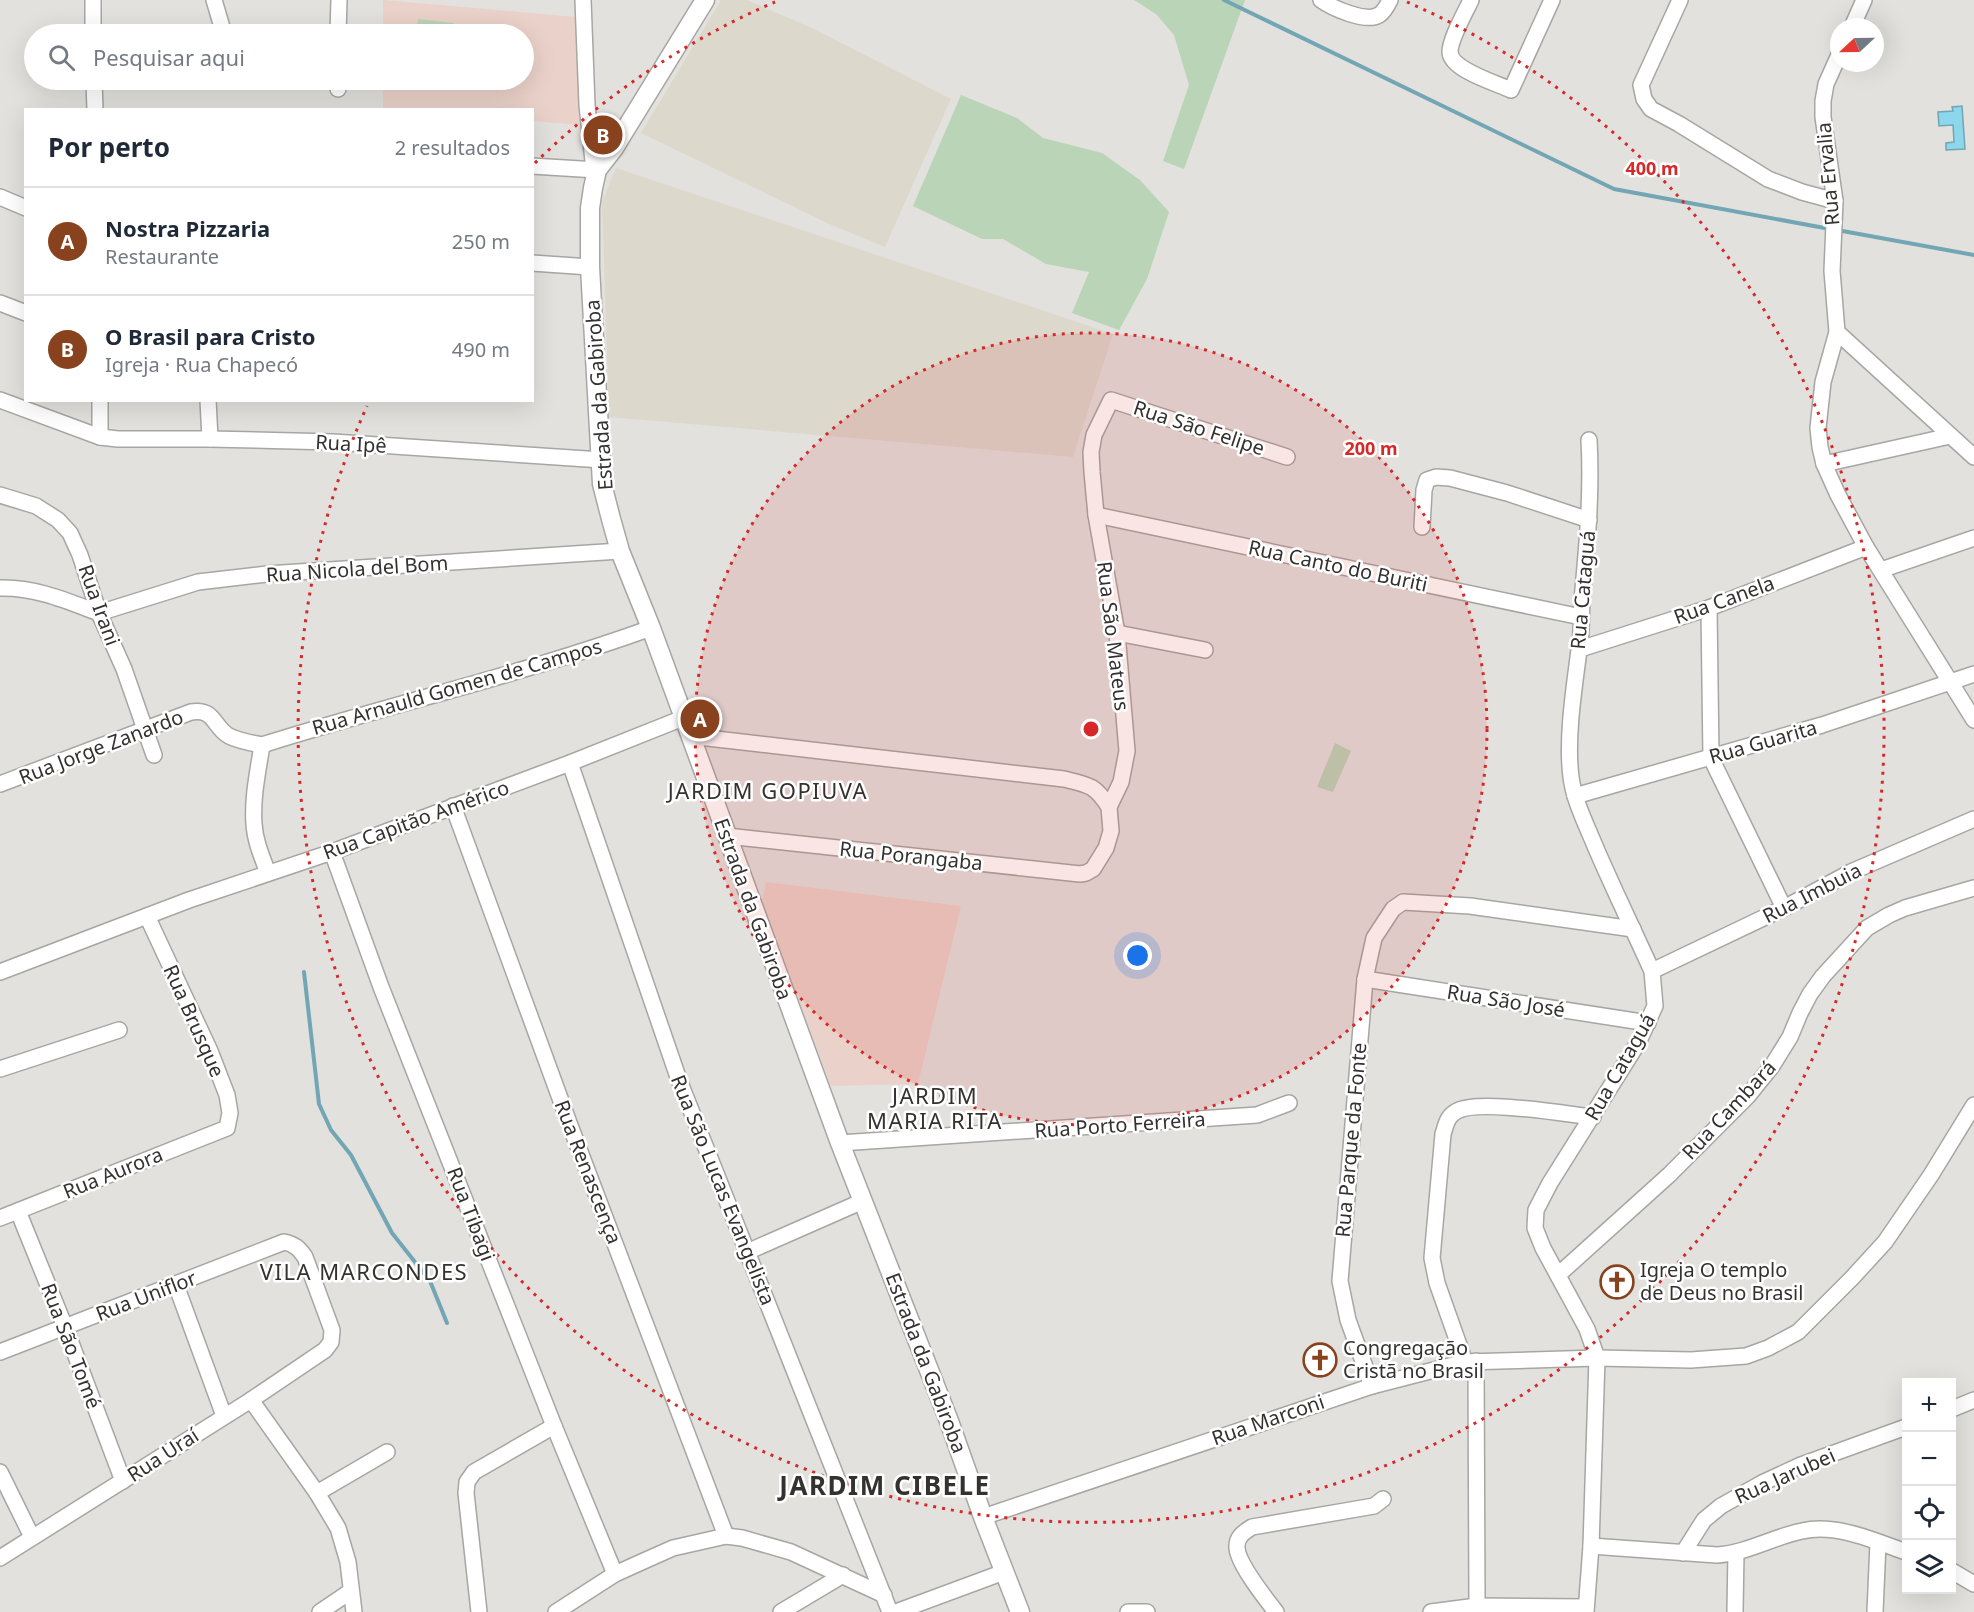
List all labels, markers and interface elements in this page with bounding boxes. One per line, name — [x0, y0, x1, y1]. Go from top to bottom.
north arrow — [1830, 18, 1884, 72]
search box — [24, 24, 534, 90]
icon: search — [45, 41, 78, 74]
text: Pesquisar aqui — [93, 42, 245, 72]
pin: B — [584, 112, 622, 158]
street label: Rua Ervalia — [1810, 121, 1845, 227]
text: Por perto — [48, 129, 170, 165]
text: 2 resultados — [395, 134, 510, 161]
text: 400 m — [1625, 156, 1679, 180]
text: Nostra Pizzaria — [105, 213, 270, 243]
text: A — [61, 228, 74, 255]
text: 250 m — [452, 228, 510, 255]
text: Restaurante — [105, 243, 219, 270]
street label: Estrada da Gabiroba — [578, 299, 619, 491]
text: O Brasil para Cristo — [105, 321, 315, 351]
text: B — [61, 336, 74, 363]
text: 490 m — [452, 336, 510, 363]
text: Igreja · Rua Chapecó — [105, 351, 298, 378]
street label: Rua São Felipe — [1130, 394, 1268, 461]
street label: Rua Ipê — [315, 428, 387, 459]
text: 200 m — [1344, 436, 1398, 460]
street label: Rua Cataguá — [1564, 529, 1601, 651]
street label: Rua Canto do Buriti — [1246, 533, 1430, 598]
street label: Rua Nicola del Bom — [265, 549, 449, 588]
street label: Rua Irani — [72, 560, 127, 649]
street label: Rua São Mateus — [1091, 560, 1136, 712]
street label: Rua Canela — [1670, 569, 1778, 630]
street label: Rua Arnauld Gomen de Campos — [309, 632, 605, 741]
pin: A — [680, 696, 720, 742]
street label: Rua Jorge Zanardo — [15, 703, 187, 790]
street label: Rua Guarita — [1706, 713, 1820, 770]
centre of rings — [1081, 719, 1101, 739]
street label: Rua Capitão Américo — [319, 773, 513, 866]
district label: JARDIM GOPIUVA — [666, 775, 868, 805]
street label: Estrada da Gabiroba — [708, 814, 799, 1003]
street label: Rua Porangaba — [838, 835, 984, 876]
street label: Rua Imbuia — [1758, 856, 1866, 929]
your location — [1123, 941, 1152, 970]
street label: Rua Brusque — [158, 960, 231, 1081]
street label: Rua São José — [1445, 978, 1567, 1023]
street label: Rua Cataguá — [1578, 1008, 1661, 1125]
street label: Rua Parque da Fonte — [1329, 1041, 1372, 1239]
street label: Rua Cambará — [1676, 1054, 1782, 1165]
street label: Rua São Lucas Evangelista — [665, 1071, 782, 1309]
district label: JARDIM MARIA RITA — [867, 1080, 1003, 1135]
street label: Rua Renascença — [549, 1096, 628, 1248]
street label: Rua Porto Ferreira — [1033, 1105, 1206, 1144]
street label: Rua Aurora — [59, 1140, 167, 1205]
street label: Rua Tibagi — [441, 1163, 502, 1265]
district label: VILA MARCONDES — [260, 1256, 468, 1286]
place label: Igreja O templo de Deus no Brasil — [1640, 1256, 1803, 1306]
street label: Rua Uniflor — [92, 1264, 200, 1327]
church icon: Igreja O templo de Deus no Brasil — [1599, 1264, 1635, 1300]
street label: Estrada da Gabiroba — [880, 1269, 973, 1457]
street label: Rua São Tomé — [35, 1279, 108, 1413]
place label: Congregação Cristã no Brasil — [1343, 1334, 1484, 1384]
church icon: Congregação Cristã no Brasil — [1302, 1342, 1338, 1378]
map controls — [1902, 1378, 1956, 1594]
button: + — [1902, 1378, 1956, 1432]
street label: Rua Marconi — [1208, 1388, 1328, 1451]
street label: Rua Uraí — [122, 1421, 204, 1488]
button: − — [1902, 1432, 1956, 1486]
street label: Rua Jarubei — [1730, 1441, 1839, 1510]
district label: JARDIM CIBELE — [777, 1467, 991, 1503]
button: locate — [1902, 1486, 1956, 1540]
button: layers — [1902, 1540, 1956, 1594]

